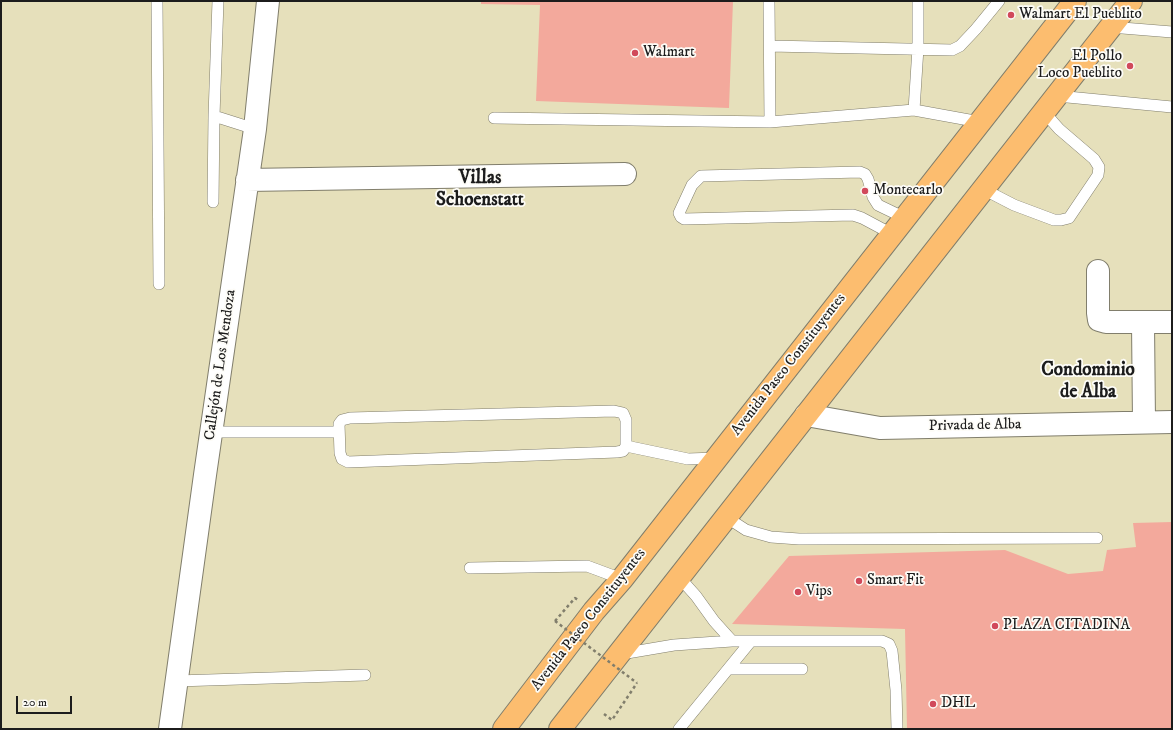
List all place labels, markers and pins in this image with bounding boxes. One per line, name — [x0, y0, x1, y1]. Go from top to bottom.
place label: Walmart El Pueblito — [1019, 6, 1142, 24]
marker: Walmart El Pueblito — [1006, 10, 1016, 20]
place label: Walmart — [643, 44, 695, 62]
marker: Walmart — [630, 48, 640, 58]
place label: El Pollo Loco Pueblito — [1037, 48, 1122, 83]
marker: El Pollo Loco Pueblito — [1125, 61, 1135, 71]
place label: Montecarlo — [873, 182, 943, 200]
marker: Montecarlo — [860, 186, 870, 196]
place label: Smart Fit — [867, 572, 924, 590]
marker: Smart Fit — [854, 576, 864, 586]
place label: Vips — [806, 583, 832, 601]
marker: Vips — [793, 587, 803, 597]
place label: PLAZA CITADINA — [1003, 617, 1130, 635]
marker: PLAZA CITADINA — [990, 621, 1000, 631]
place label: DHL — [941, 695, 975, 713]
marker: DHL — [928, 699, 938, 709]

